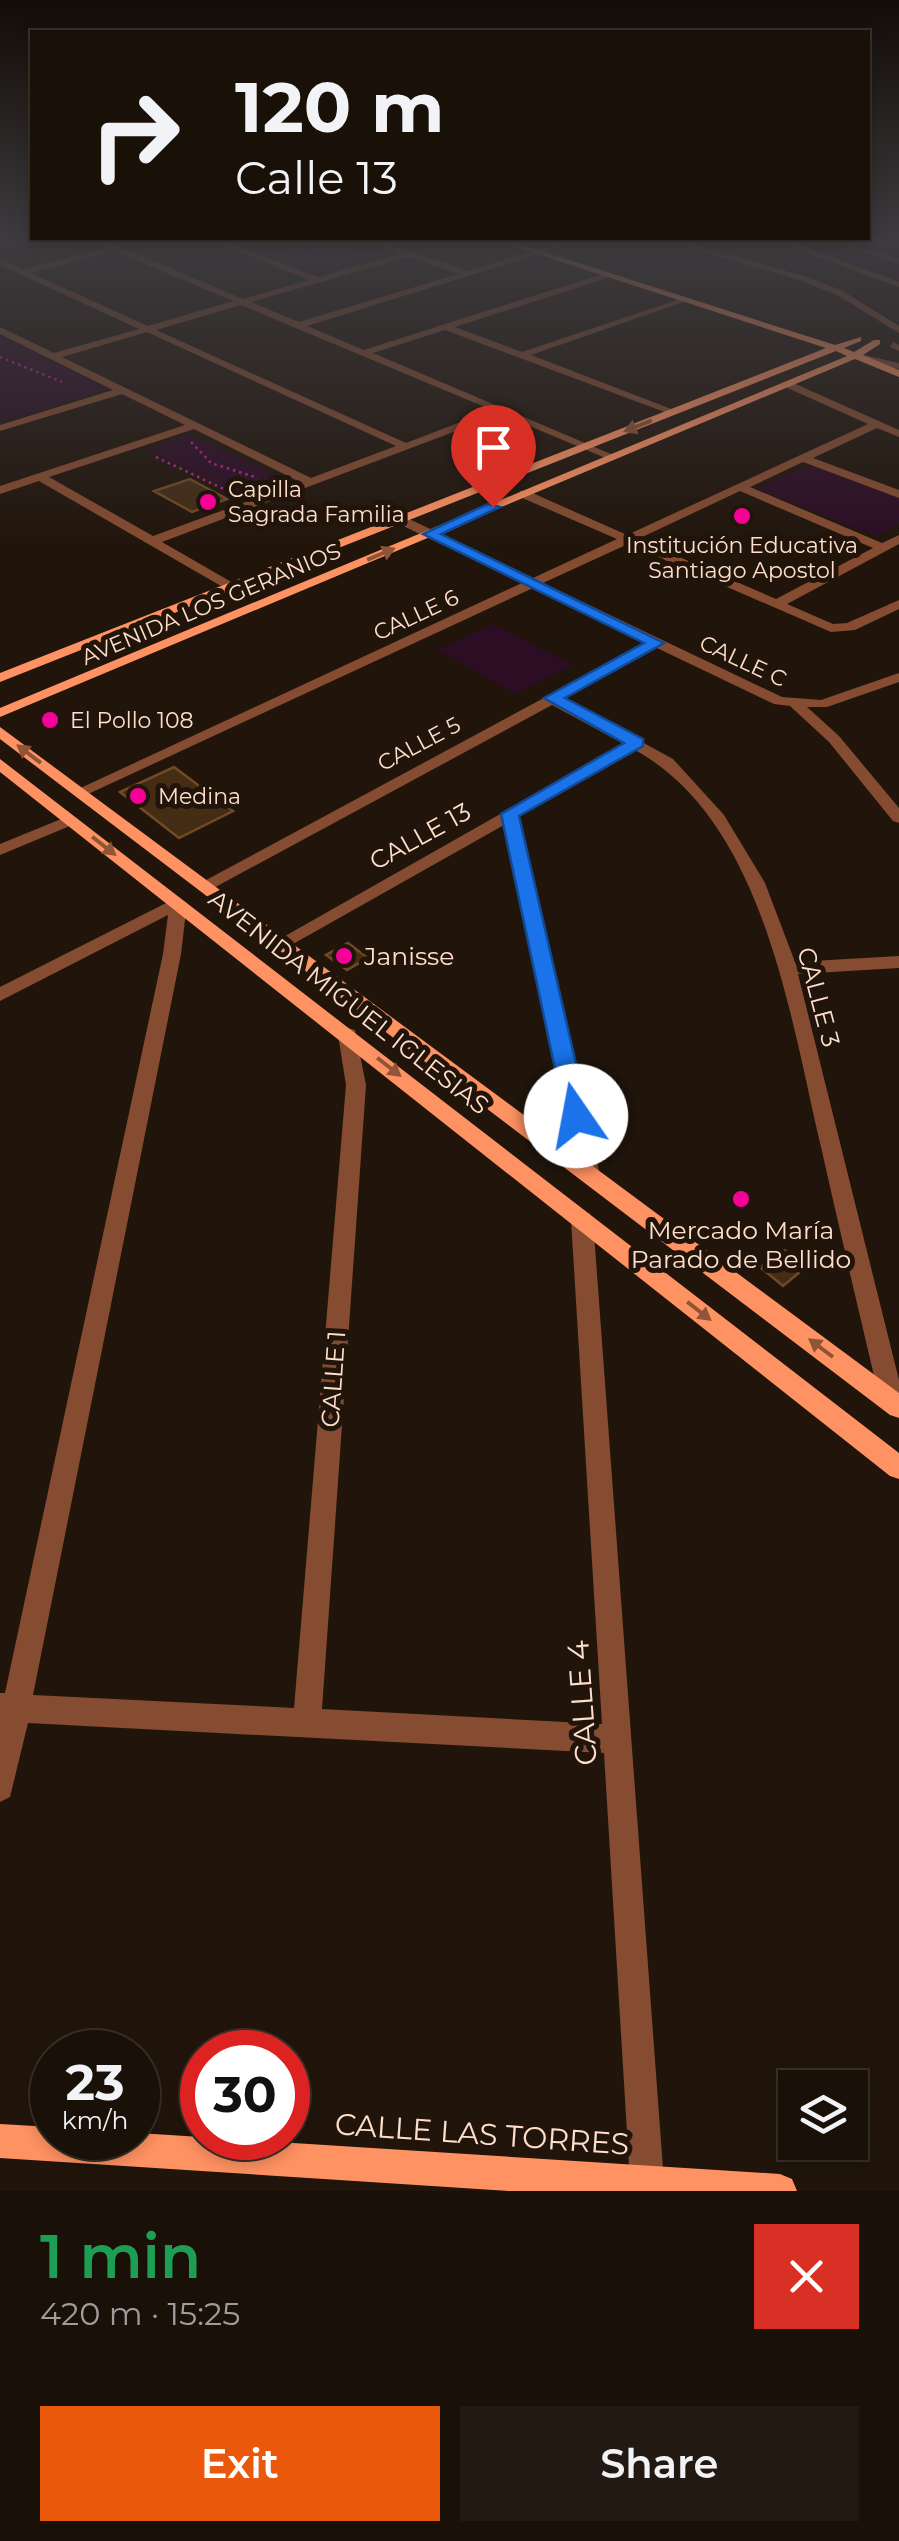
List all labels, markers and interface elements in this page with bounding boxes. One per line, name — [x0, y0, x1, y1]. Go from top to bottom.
text: 120 m — [235, 64, 445, 150]
icon: right — [70, 70, 200, 200]
text: Calle 13 — [235, 150, 398, 205]
pin — [451, 405, 536, 508]
one-way arrow — [622, 419, 652, 435]
icon: arrive — [466, 420, 521, 475]
place label: Capilla Sagrada Familia — [228, 476, 405, 528]
marker: Capilla Sagrada Familia — [197, 491, 219, 513]
marker: Institución Educativa Santiago Apostol — [731, 505, 753, 527]
place label: Institución Educativa Santiago Apostol — [626, 532, 858, 584]
street label: AVENIDA LOS GERANIOS — [77, 537, 345, 671]
one-way arrow — [366, 546, 395, 562]
street label: CALLE 6 — [369, 584, 463, 646]
street label: CALLE C — [695, 629, 791, 693]
place label: El Pollo 108 — [70, 707, 194, 734]
marker: El Pollo 108 — [39, 709, 61, 731]
street label: CALLE 5 — [373, 711, 465, 777]
one-way arrow — [16, 745, 42, 765]
place label: Medina — [158, 783, 241, 810]
marker: Medina — [127, 785, 149, 807]
street label: CALLE 13 — [364, 796, 476, 876]
one-way arrow — [92, 835, 117, 856]
street label: AVENIDA MIGUEL IGLESIAS — [203, 883, 495, 1121]
place label: Janisse — [363, 941, 454, 971]
street label: CALLE 3 — [791, 944, 847, 1050]
marker: Janisse — [333, 945, 355, 967]
one-way arrow — [376, 1056, 401, 1077]
position arrow — [524, 1064, 628, 1168]
marker: Mercado María Parado de Bellido — [730, 1188, 752, 1210]
place label: Mercado María Parado de Bellido — [631, 1215, 851, 1274]
one-way arrow — [686, 1301, 712, 1321]
street label: CALLE 1 — [315, 1330, 351, 1428]
one-way arrow — [808, 1339, 834, 1359]
street label: CALLE 4 — [559, 1639, 605, 1767]
speed limit sign: 30 — [180, 2030, 310, 2160]
text: 23 — [65, 2052, 125, 2113]
map controls — [778, 2070, 868, 2160]
button: layers — [778, 2070, 868, 2160]
text: km/h — [62, 2105, 128, 2135]
street label: CALLE LAS TORRES — [334, 2105, 630, 2163]
text: 1 min — [40, 2220, 201, 2293]
button: close — [754, 2224, 859, 2329]
text: 420 m · 15:25 — [40, 2294, 240, 2333]
button: Exit — [40, 2406, 440, 2521]
button: Share — [460, 2406, 859, 2521]

